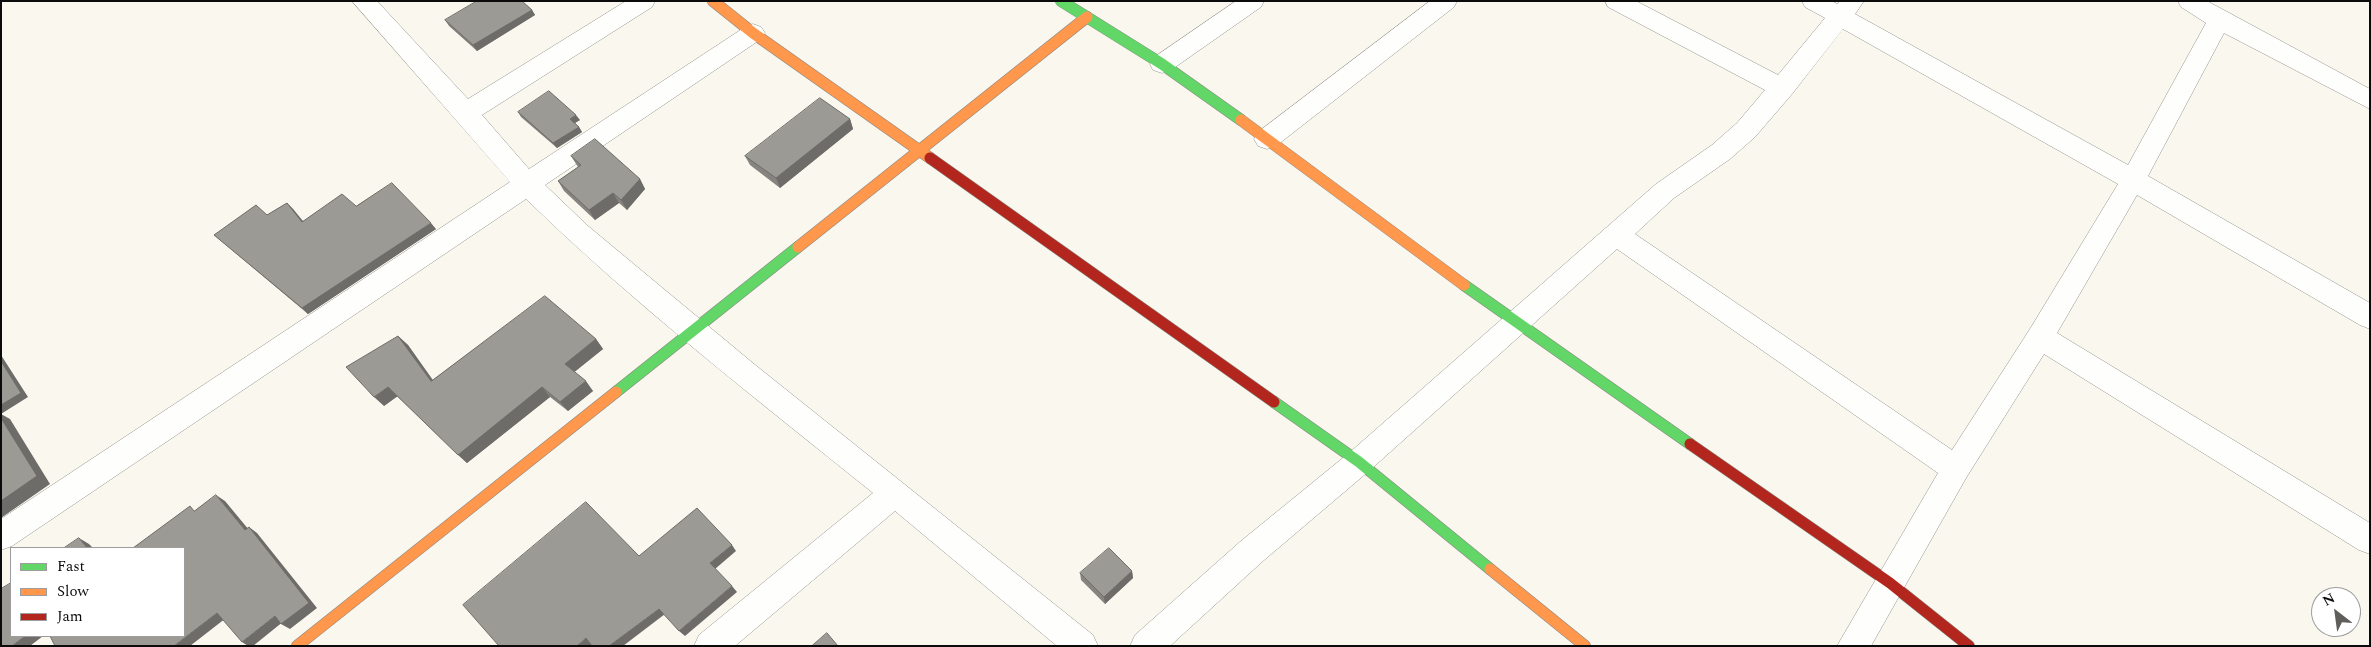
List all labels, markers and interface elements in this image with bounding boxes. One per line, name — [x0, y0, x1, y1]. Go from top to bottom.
legend — [10, 547, 185, 637]
text: Fast — [57, 555, 85, 578]
text: Slow — [57, 580, 89, 603]
north arrow — [2311, 587, 2361, 637]
text: N — [2319, 587, 2339, 611]
text: Jam — [57, 605, 83, 628]

